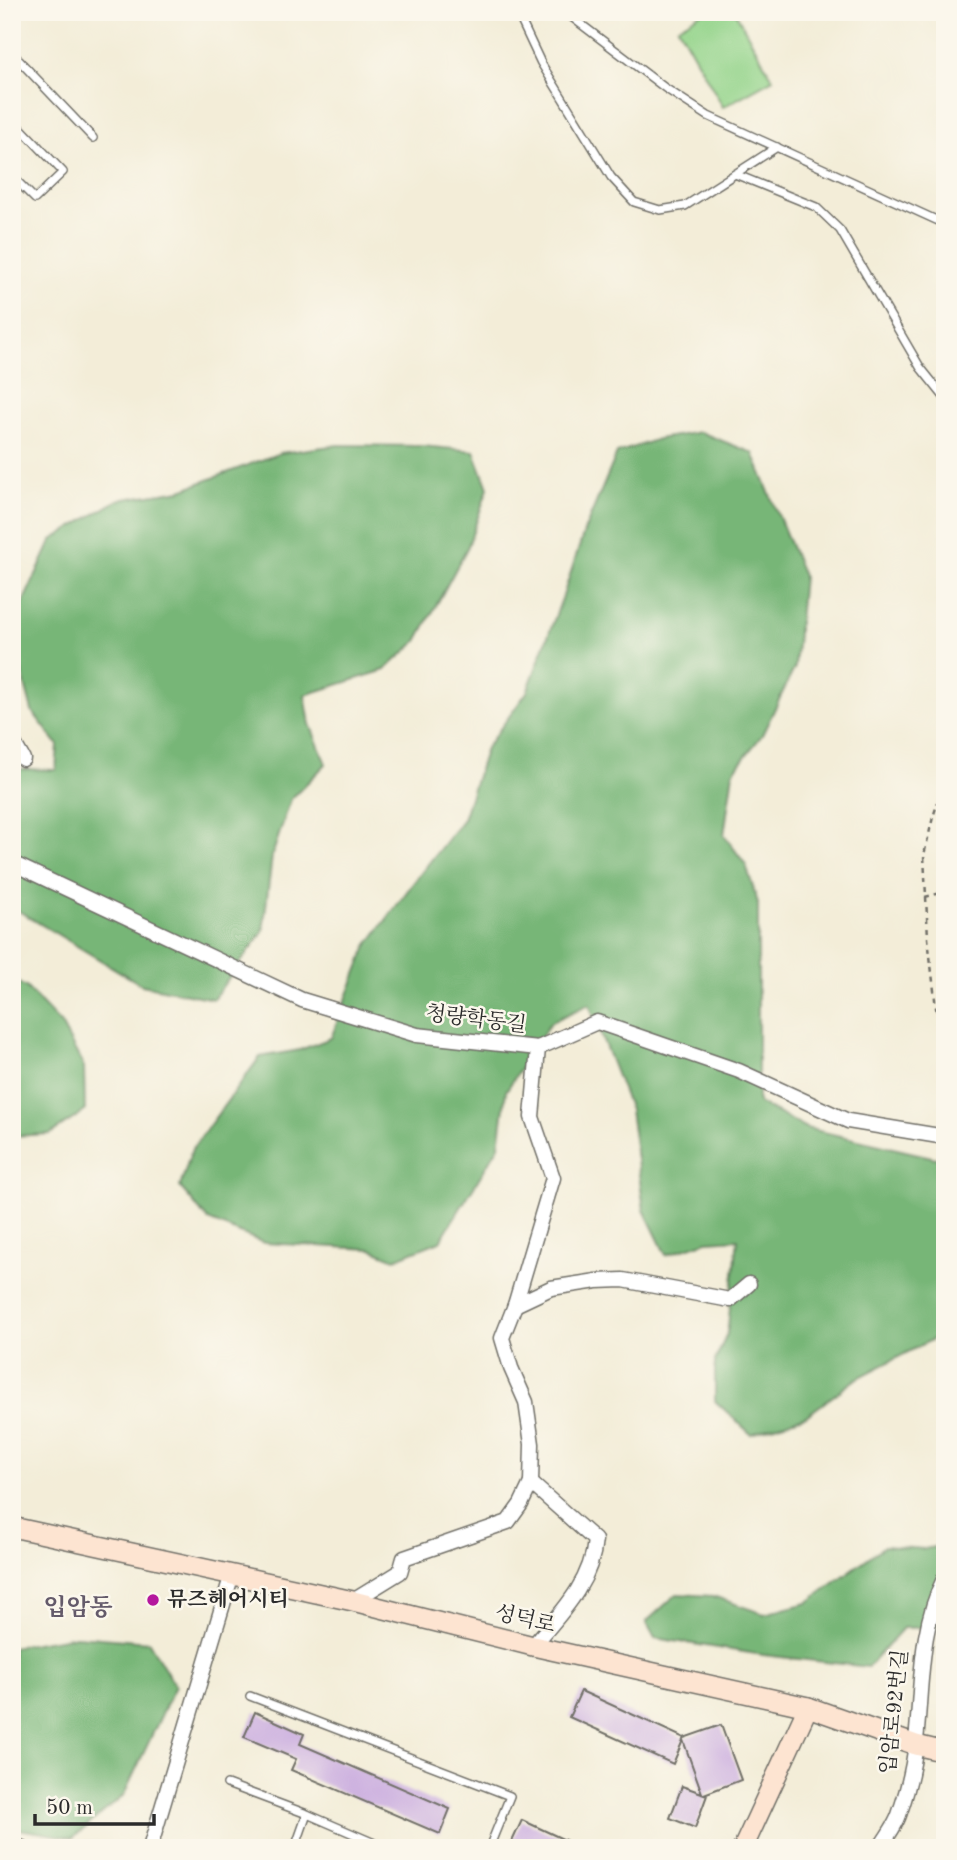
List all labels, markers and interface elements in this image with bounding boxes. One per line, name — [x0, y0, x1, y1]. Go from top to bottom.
street label: 청량학동길 — [424, 1001, 528, 1037]
place label: 뮤즈헤어시티 — [167, 1587, 289, 1611]
marker: 뮤즈헤어시티 — [145, 1592, 161, 1608]
district label: 입암동 — [43, 1594, 113, 1621]
street label: 성덕로 — [493, 1601, 557, 1637]
street label: 입암로92번길 — [876, 1648, 912, 1776]
scale bar — [35, 1783, 154, 1827]
text: 50 m — [46, 1798, 93, 1819]

